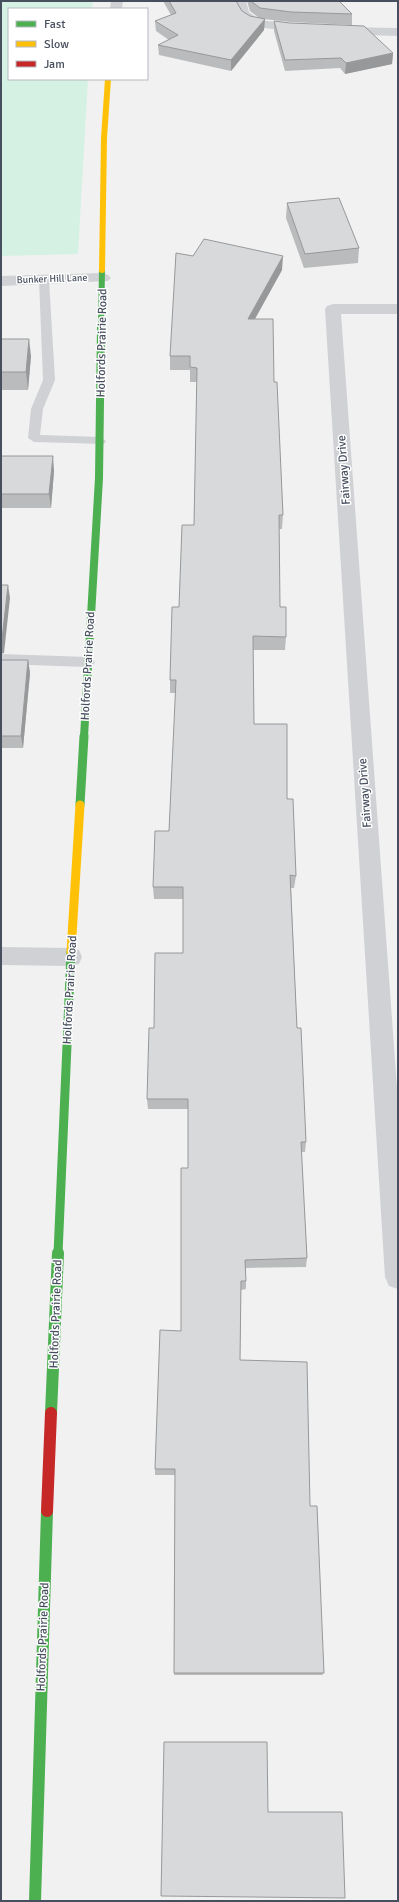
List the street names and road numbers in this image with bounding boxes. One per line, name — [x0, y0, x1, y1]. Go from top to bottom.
street label: Bunker Hill Lane — [16, 272, 88, 286]
street label: Holfords Prairie Road — [94, 288, 110, 398]
street label: Fairway Drive — [334, 435, 354, 505]
street label: Holfords Prairie Road — [78, 611, 98, 721]
street label: Fairway Drive — [355, 758, 375, 828]
street label: Holfords Prairie Road — [60, 935, 80, 1045]
street label: Holfords Prairie Road — [47, 1259, 65, 1369]
street label: Holfords Prairie Road — [34, 1582, 52, 1692]

